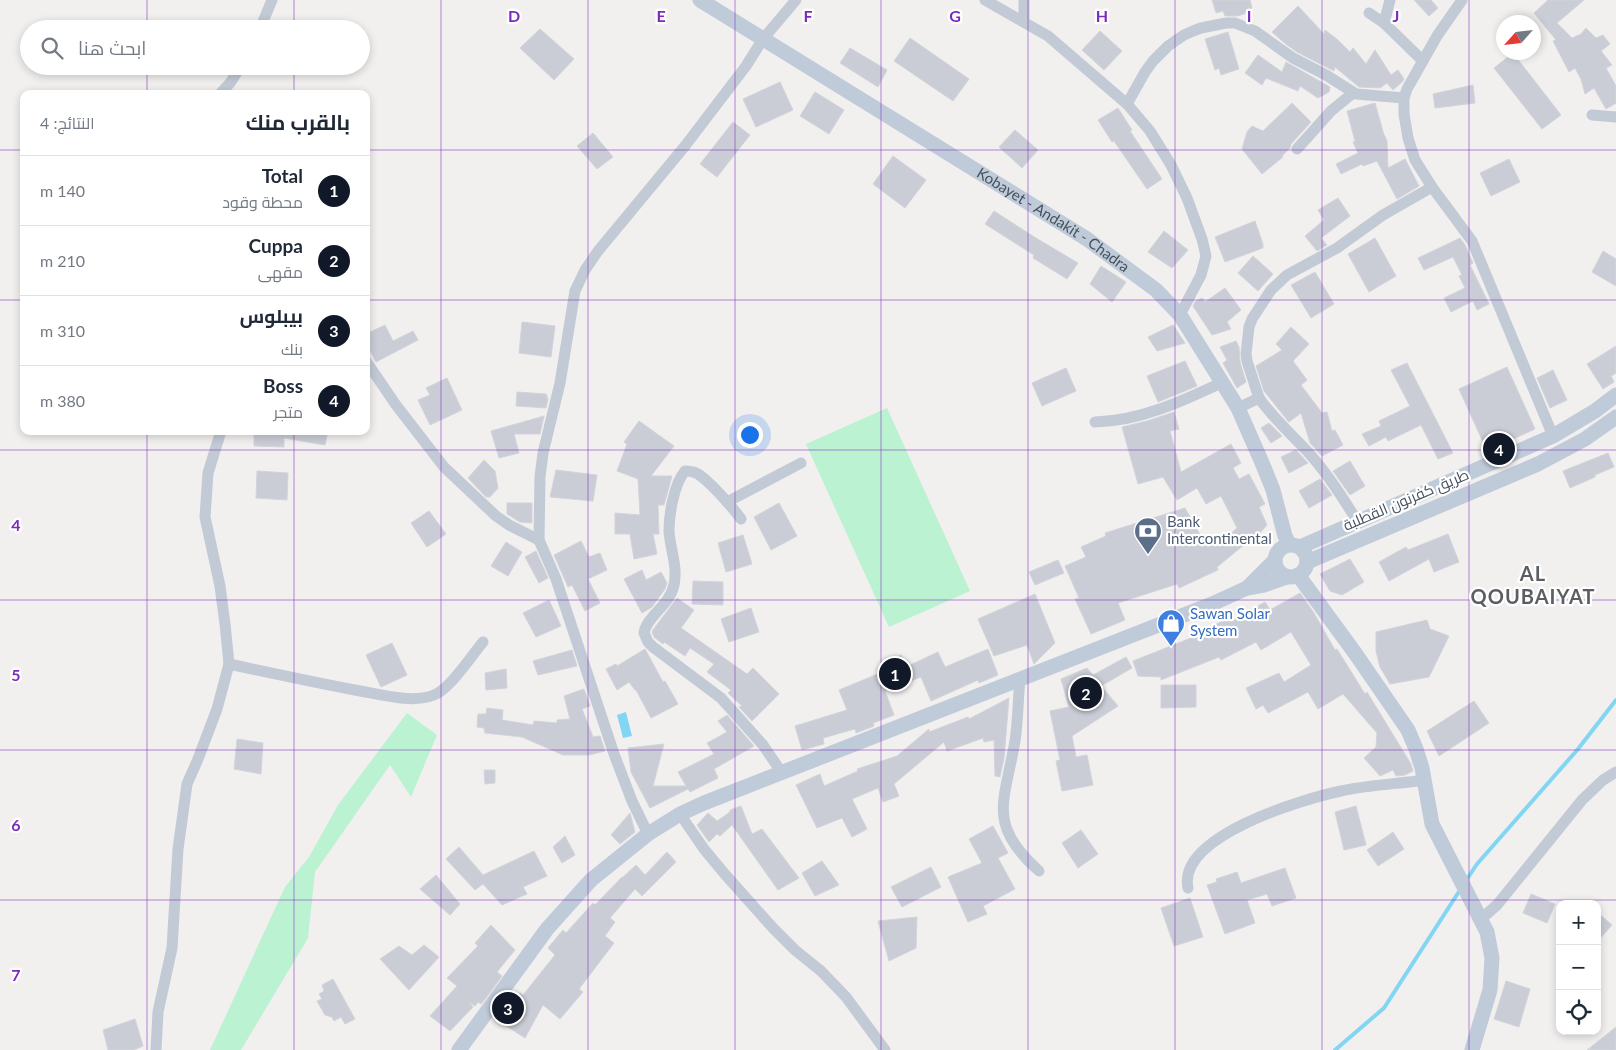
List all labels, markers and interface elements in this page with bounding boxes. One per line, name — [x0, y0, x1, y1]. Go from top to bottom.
text: D — [508, 6, 520, 25]
text: E — [656, 6, 666, 25]
text: F — [803, 6, 813, 25]
text: G — [949, 6, 961, 25]
text: H — [1096, 6, 1108, 25]
text: I — [1247, 6, 1251, 25]
text: J — [1393, 6, 1399, 25]
north arrow — [1496, 15, 1541, 60]
search box — [20, 20, 370, 75]
icon: search — [38, 34, 66, 62]
text: ابحث هنا — [78, 36, 146, 59]
text: بالقرب منك — [246, 109, 350, 134]
text: النتائج: 4 — [40, 113, 95, 132]
street label: Kobayet - Andakit - Chadra — [974, 163, 1133, 275]
text: Total — [262, 164, 303, 187]
text: 140 m — [40, 181, 85, 200]
text: 1 — [329, 181, 339, 200]
text: محطة وقود — [222, 192, 303, 211]
text: Cuppa — [249, 234, 303, 257]
text: 210 m — [40, 251, 85, 270]
text: 2 — [329, 251, 339, 270]
text: مقهى — [258, 262, 303, 281]
text: بيبلوس — [240, 304, 303, 327]
text: 310 m — [40, 321, 85, 340]
text: 3 — [329, 321, 339, 340]
text: بنك — [281, 339, 303, 358]
text: Boss — [263, 374, 303, 397]
text: 380 m — [40, 391, 85, 410]
text: 4 — [329, 391, 339, 410]
text: متجر — [274, 402, 303, 421]
your location — [737, 422, 763, 448]
pin: 4 — [1483, 430, 1515, 468]
street label: طريق كفرنون القطلبة — [1340, 464, 1472, 536]
place label: Bank Intercontinental — [1167, 512, 1272, 547]
text: 4 — [11, 515, 21, 534]
bank icon: Bank Intercontinental — [1133, 516, 1163, 555]
district label: AL QOUBAIYAT — [1471, 561, 1595, 608]
place label: Sawan Solar System — [1190, 604, 1270, 639]
shop icon: Sawan Solar System — [1156, 608, 1186, 647]
pin: 1 — [879, 655, 911, 693]
text: 5 — [11, 665, 21, 684]
pin: 2 — [1070, 674, 1102, 712]
text: 6 — [11, 815, 21, 834]
map controls — [1556, 900, 1601, 1035]
button: + — [1556, 900, 1601, 945]
button: − — [1556, 945, 1601, 990]
text: 7 — [11, 965, 21, 984]
pin: 3 — [492, 989, 524, 1027]
button: locate — [1556, 990, 1601, 1035]

